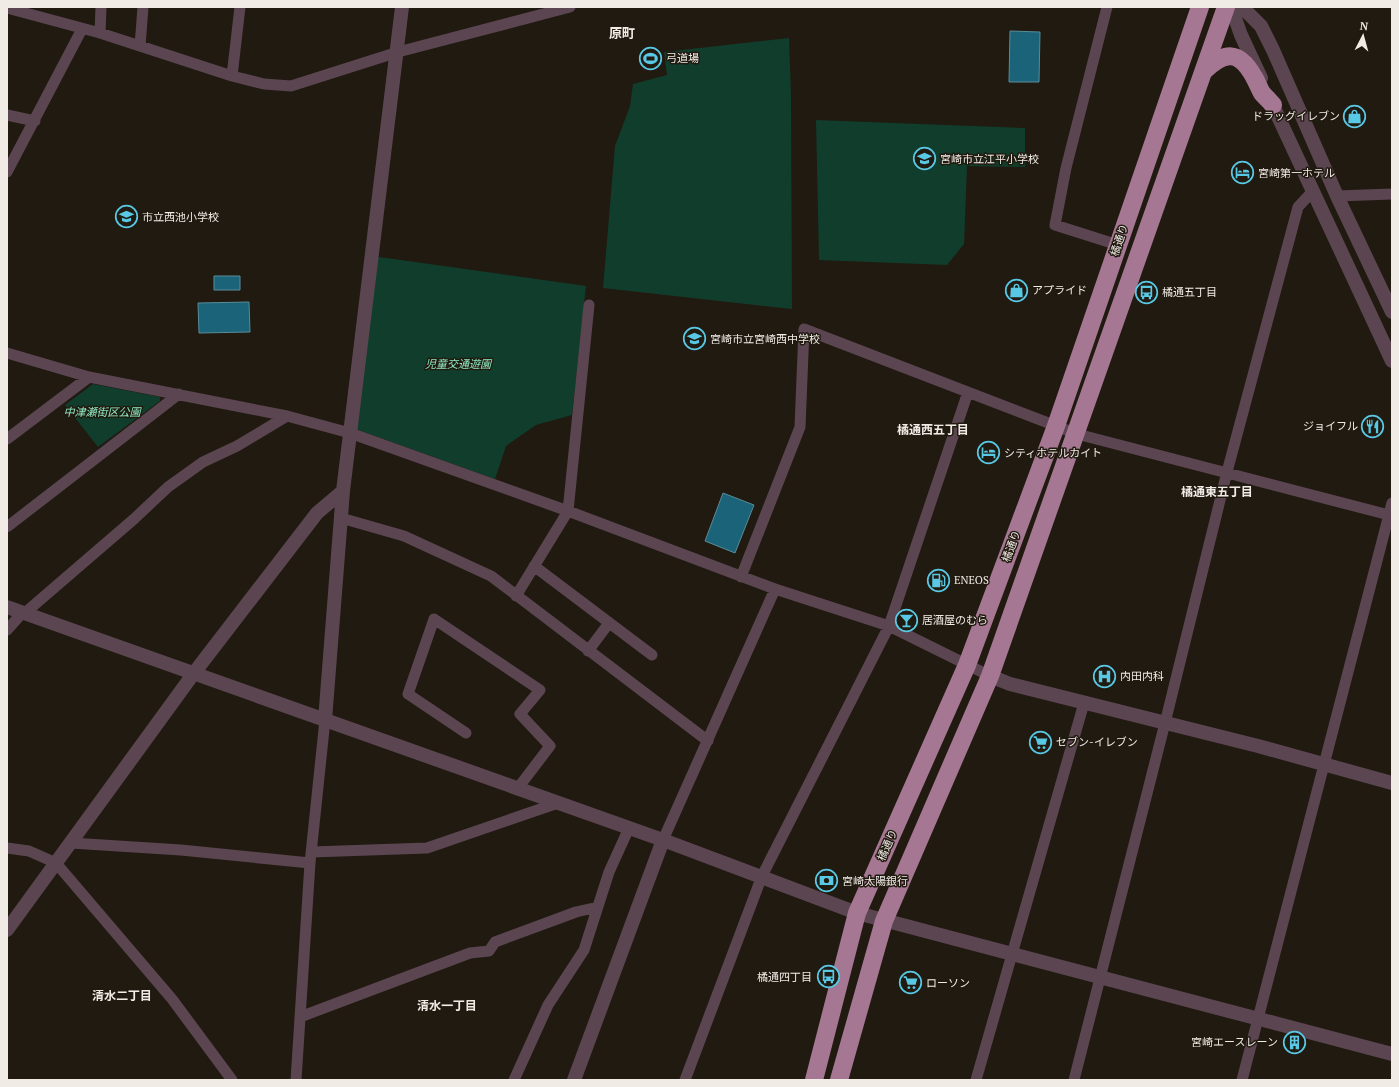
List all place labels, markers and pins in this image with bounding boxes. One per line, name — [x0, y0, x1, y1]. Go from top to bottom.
sports icon: 弓道場 — [637, 45, 663, 71]
place label: 弓道場 — [666, 51, 699, 65]
shop icon: ドラッグイレブン — [1342, 103, 1368, 129]
place label: ドラッグイレブン — [1252, 109, 1340, 123]
school or university icon: 宮崎市立江平小学校 — [911, 146, 937, 172]
place label: 宮崎市立江平小学校 — [940, 152, 1039, 166]
hotel icon: 宮崎第一ホテル — [1229, 160, 1255, 186]
place label: 宮崎第一ホテル — [1258, 166, 1335, 180]
school or university icon: 市立西池小学校 — [114, 204, 140, 230]
place label: 市立西池小学校 — [142, 210, 219, 224]
shop icon: アプライド — [1004, 277, 1030, 303]
bus stop icon: 橘通五丁目 — [1134, 279, 1160, 305]
place label: アプライド — [1032, 283, 1087, 297]
place label: 橘通五丁目 — [1162, 285, 1217, 299]
school or university icon: 宮崎市立宮崎西中学校 — [681, 326, 707, 352]
place label: 宮崎市立宮崎西中学校 — [710, 332, 820, 346]
restaurant icon: ジョイフル — [1360, 413, 1386, 439]
place label: ジョイフル — [1303, 419, 1358, 433]
hotel icon: シティホテルカイト — [976, 440, 1002, 466]
place label: シティホテルカイト — [1004, 446, 1102, 460]
fuel station icon: ENEOS — [925, 567, 951, 593]
place label: ENEOS — [954, 573, 989, 587]
bar icon: 居酒屋のむら — [893, 607, 919, 633]
place label: 居酒屋のむら — [922, 613, 988, 627]
hospital icon: 内田内科 — [1091, 663, 1117, 689]
place label: 内田内科 — [1120, 669, 1164, 683]
supermarket icon: セブン-イレブン — [1027, 729, 1053, 755]
place label: セブン-イレブン — [1056, 735, 1138, 749]
bank icon: 宮崎太陽銀行 — [813, 868, 839, 894]
place label: 宮崎太陽銀行 — [842, 874, 908, 888]
bus stop icon: 橘通四丁目 — [815, 964, 841, 990]
place label: 橘通四丁目 — [757, 970, 812, 984]
supermarket icon: ローソン — [897, 970, 923, 996]
place label: ローソン — [926, 976, 970, 990]
building icon: 宮崎エースレーン — [1281, 1029, 1307, 1055]
place label: 宮崎エースレーン — [1191, 1035, 1278, 1049]

